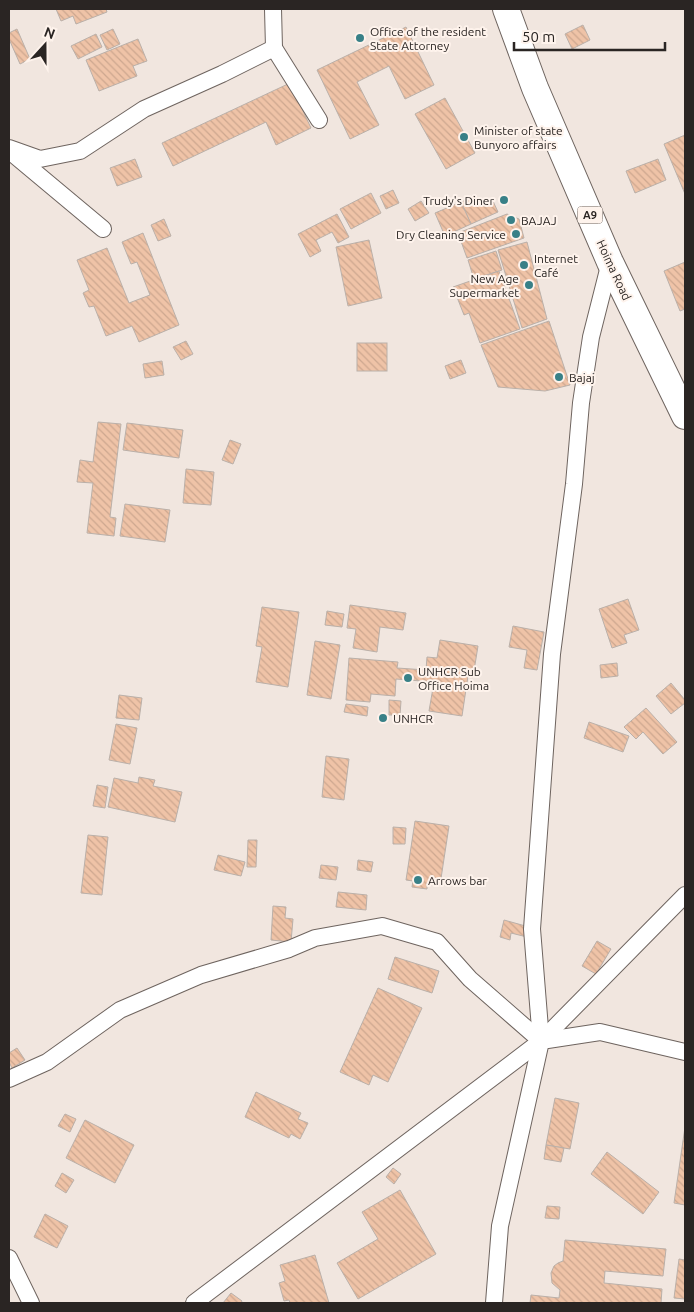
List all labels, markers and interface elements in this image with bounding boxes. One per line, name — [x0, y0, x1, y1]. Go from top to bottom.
north arrow — [20, 20, 70, 70]
scale bar — [514, 20, 665, 52]
text: N — [42, 24, 57, 42]
place label: Office of the resident State Attorney — [370, 25, 486, 52]
text: 50 m — [522, 28, 555, 45]
marker: Office of the resident State Attorney — [354, 32, 366, 44]
place label: Minister of state Bunyoro affairs — [474, 124, 563, 151]
marker: Minister of state Bunyoro affairs — [458, 131, 470, 143]
place label: Trudy's Diner — [423, 194, 494, 207]
marker: Trudy's Diner — [498, 194, 510, 206]
road number: A9 — [578, 206, 602, 224]
marker: BAJAJ — [505, 214, 517, 226]
place label: BAJAJ — [521, 214, 557, 227]
place label: Dry Cleaning Service — [396, 228, 506, 241]
marker: Dry Cleaning Service — [510, 228, 522, 240]
street label: Hoima Road — [594, 238, 634, 302]
place label: Internet Café — [534, 252, 578, 279]
marker: Internet Café — [518, 259, 530, 271]
place label: New Age Supermarket — [449, 272, 519, 299]
marker: New Age Supermarket — [523, 279, 535, 291]
marker: Bajaj — [553, 371, 565, 383]
place label: Bajaj — [569, 371, 595, 384]
place label: UNHCR Sub Office Hoima — [418, 665, 489, 692]
marker: UNHCR Sub Office Hoima — [402, 672, 414, 684]
marker: UNHCR — [377, 712, 389, 724]
place label: UNHCR — [393, 712, 433, 725]
marker: Arrows bar — [412, 874, 424, 886]
place label: Arrows bar — [428, 874, 487, 887]

